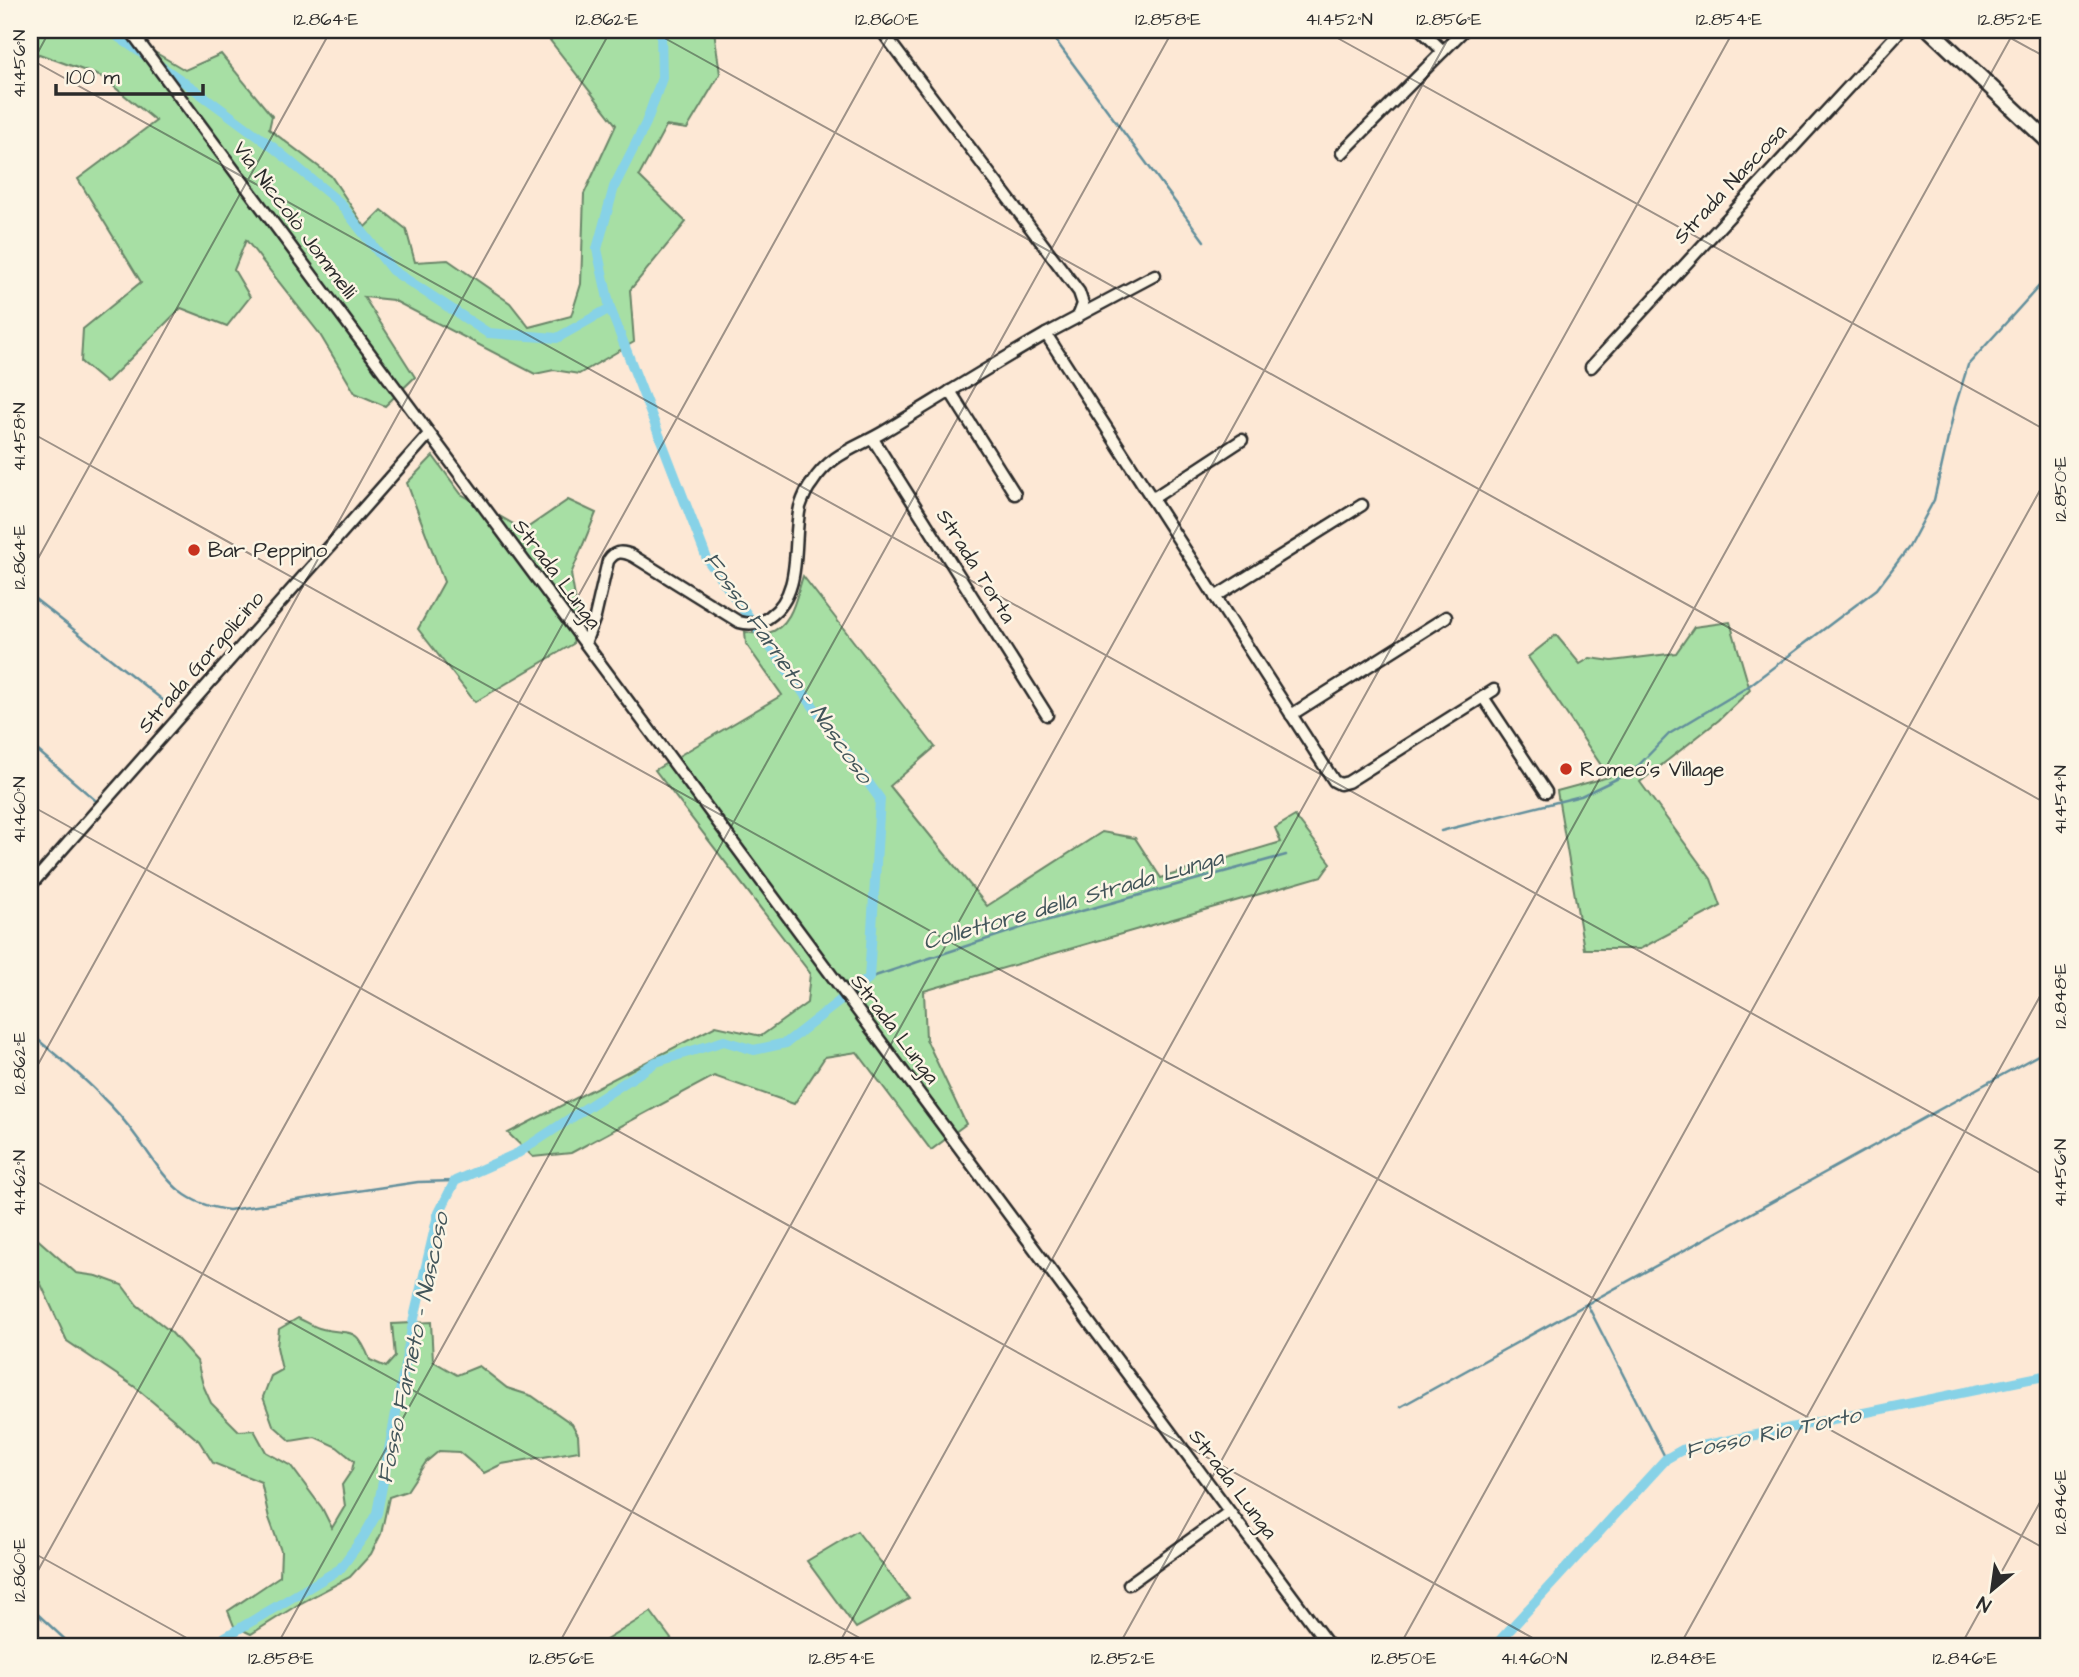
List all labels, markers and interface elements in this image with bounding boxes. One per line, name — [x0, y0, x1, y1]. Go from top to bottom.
text: 12.864°E — [294, 7, 359, 32]
text: 12.862°E — [576, 7, 639, 32]
text: 12.860°E — [855, 7, 919, 32]
text: 12.858°E — [1135, 7, 1201, 32]
text: 41.452°N — [1305, 7, 1373, 32]
text: 12.856°E — [1416, 7, 1482, 32]
text: 12.854°E — [1696, 7, 1763, 32]
text: 12.852°E — [1978, 7, 2043, 32]
text: 41.456°N — [7, 30, 32, 98]
scale bar — [56, 52, 203, 96]
text: 100 m — [66, 63, 121, 92]
street label: Strada Nascosa — [1667, 117, 1794, 251]
street label: Via Niccolò Jommelli — [226, 135, 364, 305]
text: 41.458°N — [7, 403, 32, 472]
text: 12.850°E — [2048, 456, 2073, 522]
street label: Strada Torta — [929, 503, 1023, 629]
street label: Strada Lunga — [504, 513, 608, 637]
text: 12.864°E — [7, 524, 32, 589]
place label: Bar Peppino — [208, 536, 327, 566]
marker: Bar Peppino — [186, 542, 202, 558]
water label: Fosso Farneto - Nascoso — [696, 546, 881, 792]
street label: Strada Gorgolicino — [131, 584, 273, 741]
place label: Romeo's Village — [1580, 755, 1724, 786]
marker: Romeo's Village — [1558, 761, 1574, 777]
text: 41.454°N — [2048, 765, 2073, 835]
text: 41.460°N — [7, 776, 32, 844]
water label: Collettore della Strada Lunga — [919, 841, 1228, 959]
text: 12.848°E — [2048, 963, 2073, 1029]
street label: Strada Lunga — [842, 968, 946, 1092]
text: 12.862°E — [7, 1031, 32, 1095]
text: 41.456°N — [2048, 1139, 2073, 1207]
text: 41.462°N — [7, 1150, 32, 1216]
water label: Fosso Farneto - Nascoso — [369, 1208, 458, 1486]
water label: Fosso Rio Torto — [1682, 1398, 1866, 1467]
street label: Strada Lunga — [1180, 1423, 1284, 1547]
text: 12.846°E — [2048, 1469, 2073, 1534]
text: 12.860°E — [7, 1538, 32, 1602]
north arrow — [1956, 1554, 2026, 1624]
text: N — [1973, 1589, 1996, 1618]
text: 12.858°E — [248, 1646, 314, 1671]
text: 12.856°E — [529, 1646, 595, 1671]
text: 12.854°E — [809, 1646, 876, 1671]
text: 12.852°E — [1091, 1646, 1156, 1671]
text: 12.850°E — [1371, 1646, 1437, 1671]
text: 41.460°N — [1500, 1646, 1568, 1671]
text: 12.848°E — [1651, 1646, 1717, 1671]
text: 12.846°E — [1933, 1646, 1998, 1671]

